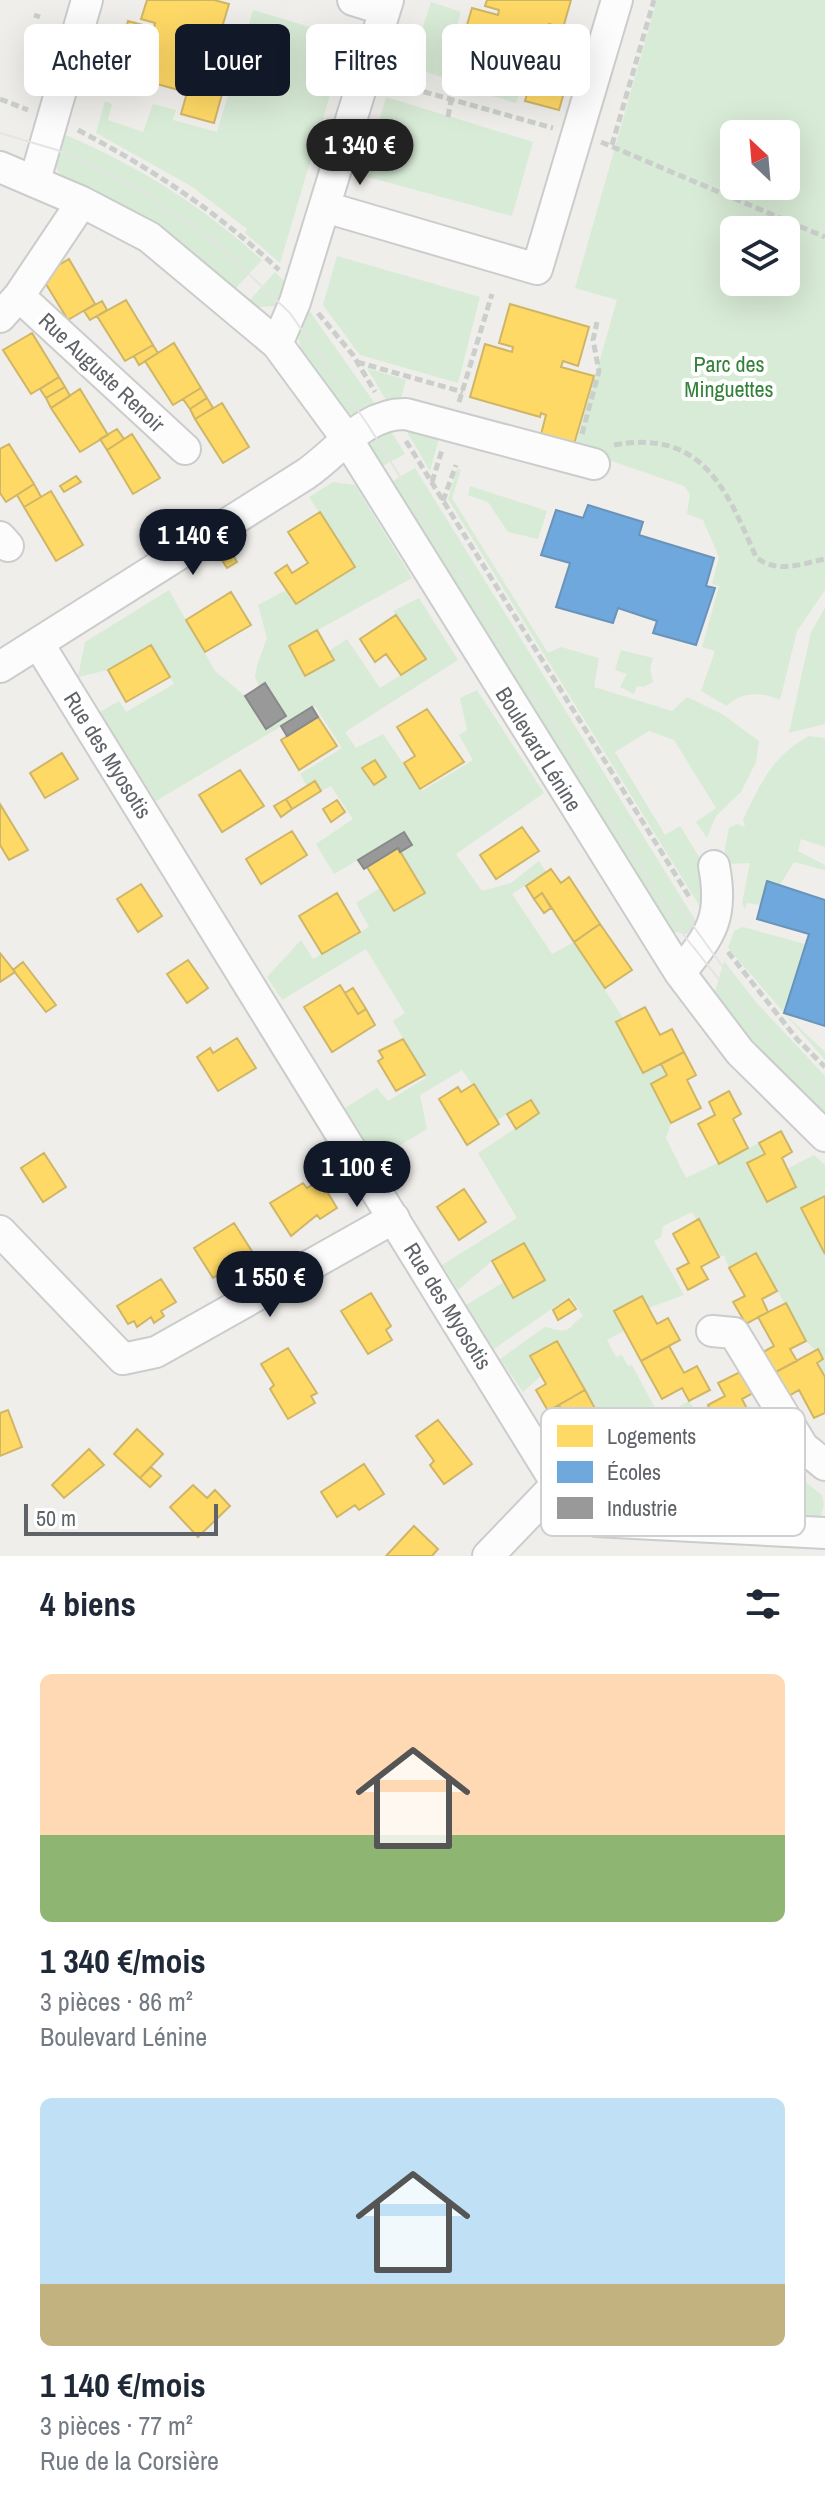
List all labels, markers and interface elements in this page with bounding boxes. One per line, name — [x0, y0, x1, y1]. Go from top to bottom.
chip: Acheter — [24, 24, 159, 96]
chip: Louer — [175, 24, 290, 96]
chip: Filtres — [306, 24, 426, 96]
chip: Nouveau — [442, 24, 590, 96]
pin: 1 340 € — [286, 119, 434, 187]
north arrow — [720, 120, 800, 200]
map controls — [720, 120, 800, 296]
text: 1 340 € — [324, 127, 396, 162]
button: layers — [720, 216, 800, 296]
street label: Rue Auguste Renoir — [32, 306, 172, 438]
park label: Parc des Minguettes — [684, 349, 774, 404]
pin: 1 140 € — [119, 509, 267, 577]
text: 1 140 € — [157, 517, 229, 552]
street label: Boulevard Lénine — [489, 681, 589, 817]
street label: Rue des Myosotis — [57, 686, 159, 824]
pin: 1 100 € — [283, 1141, 431, 1209]
text: 1 100 € — [321, 1149, 393, 1184]
street label: Rue des Myosotis — [397, 1237, 499, 1375]
pin: 1 550 € — [196, 1251, 344, 1319]
text: 1 550 € — [234, 1259, 306, 1294]
legend — [541, 1408, 805, 1536]
text: Logements — [607, 1421, 696, 1451]
text: Écoles — [607, 1457, 661, 1487]
text: Industrie — [607, 1493, 677, 1523]
scale bar — [24, 1500, 218, 1536]
text: 50 m — [36, 1503, 76, 1533]
text: 4 biens — [40, 1581, 136, 1627]
icon: filters — [741, 1582, 785, 1626]
icon: home — [341, 1726, 485, 1870]
text: 1 340 €/mois — [40, 1938, 206, 1984]
text: 3 pièces · 86 m² — [40, 1984, 193, 2019]
text: Boulevard Lénine — [40, 2019, 207, 2054]
icon: home — [341, 2150, 485, 2294]
text: 1 140 €/mois — [40, 2362, 206, 2408]
text: 3 pièces · 77 m² — [40, 2408, 193, 2443]
text: Rue de la Corsière — [40, 2443, 219, 2478]

